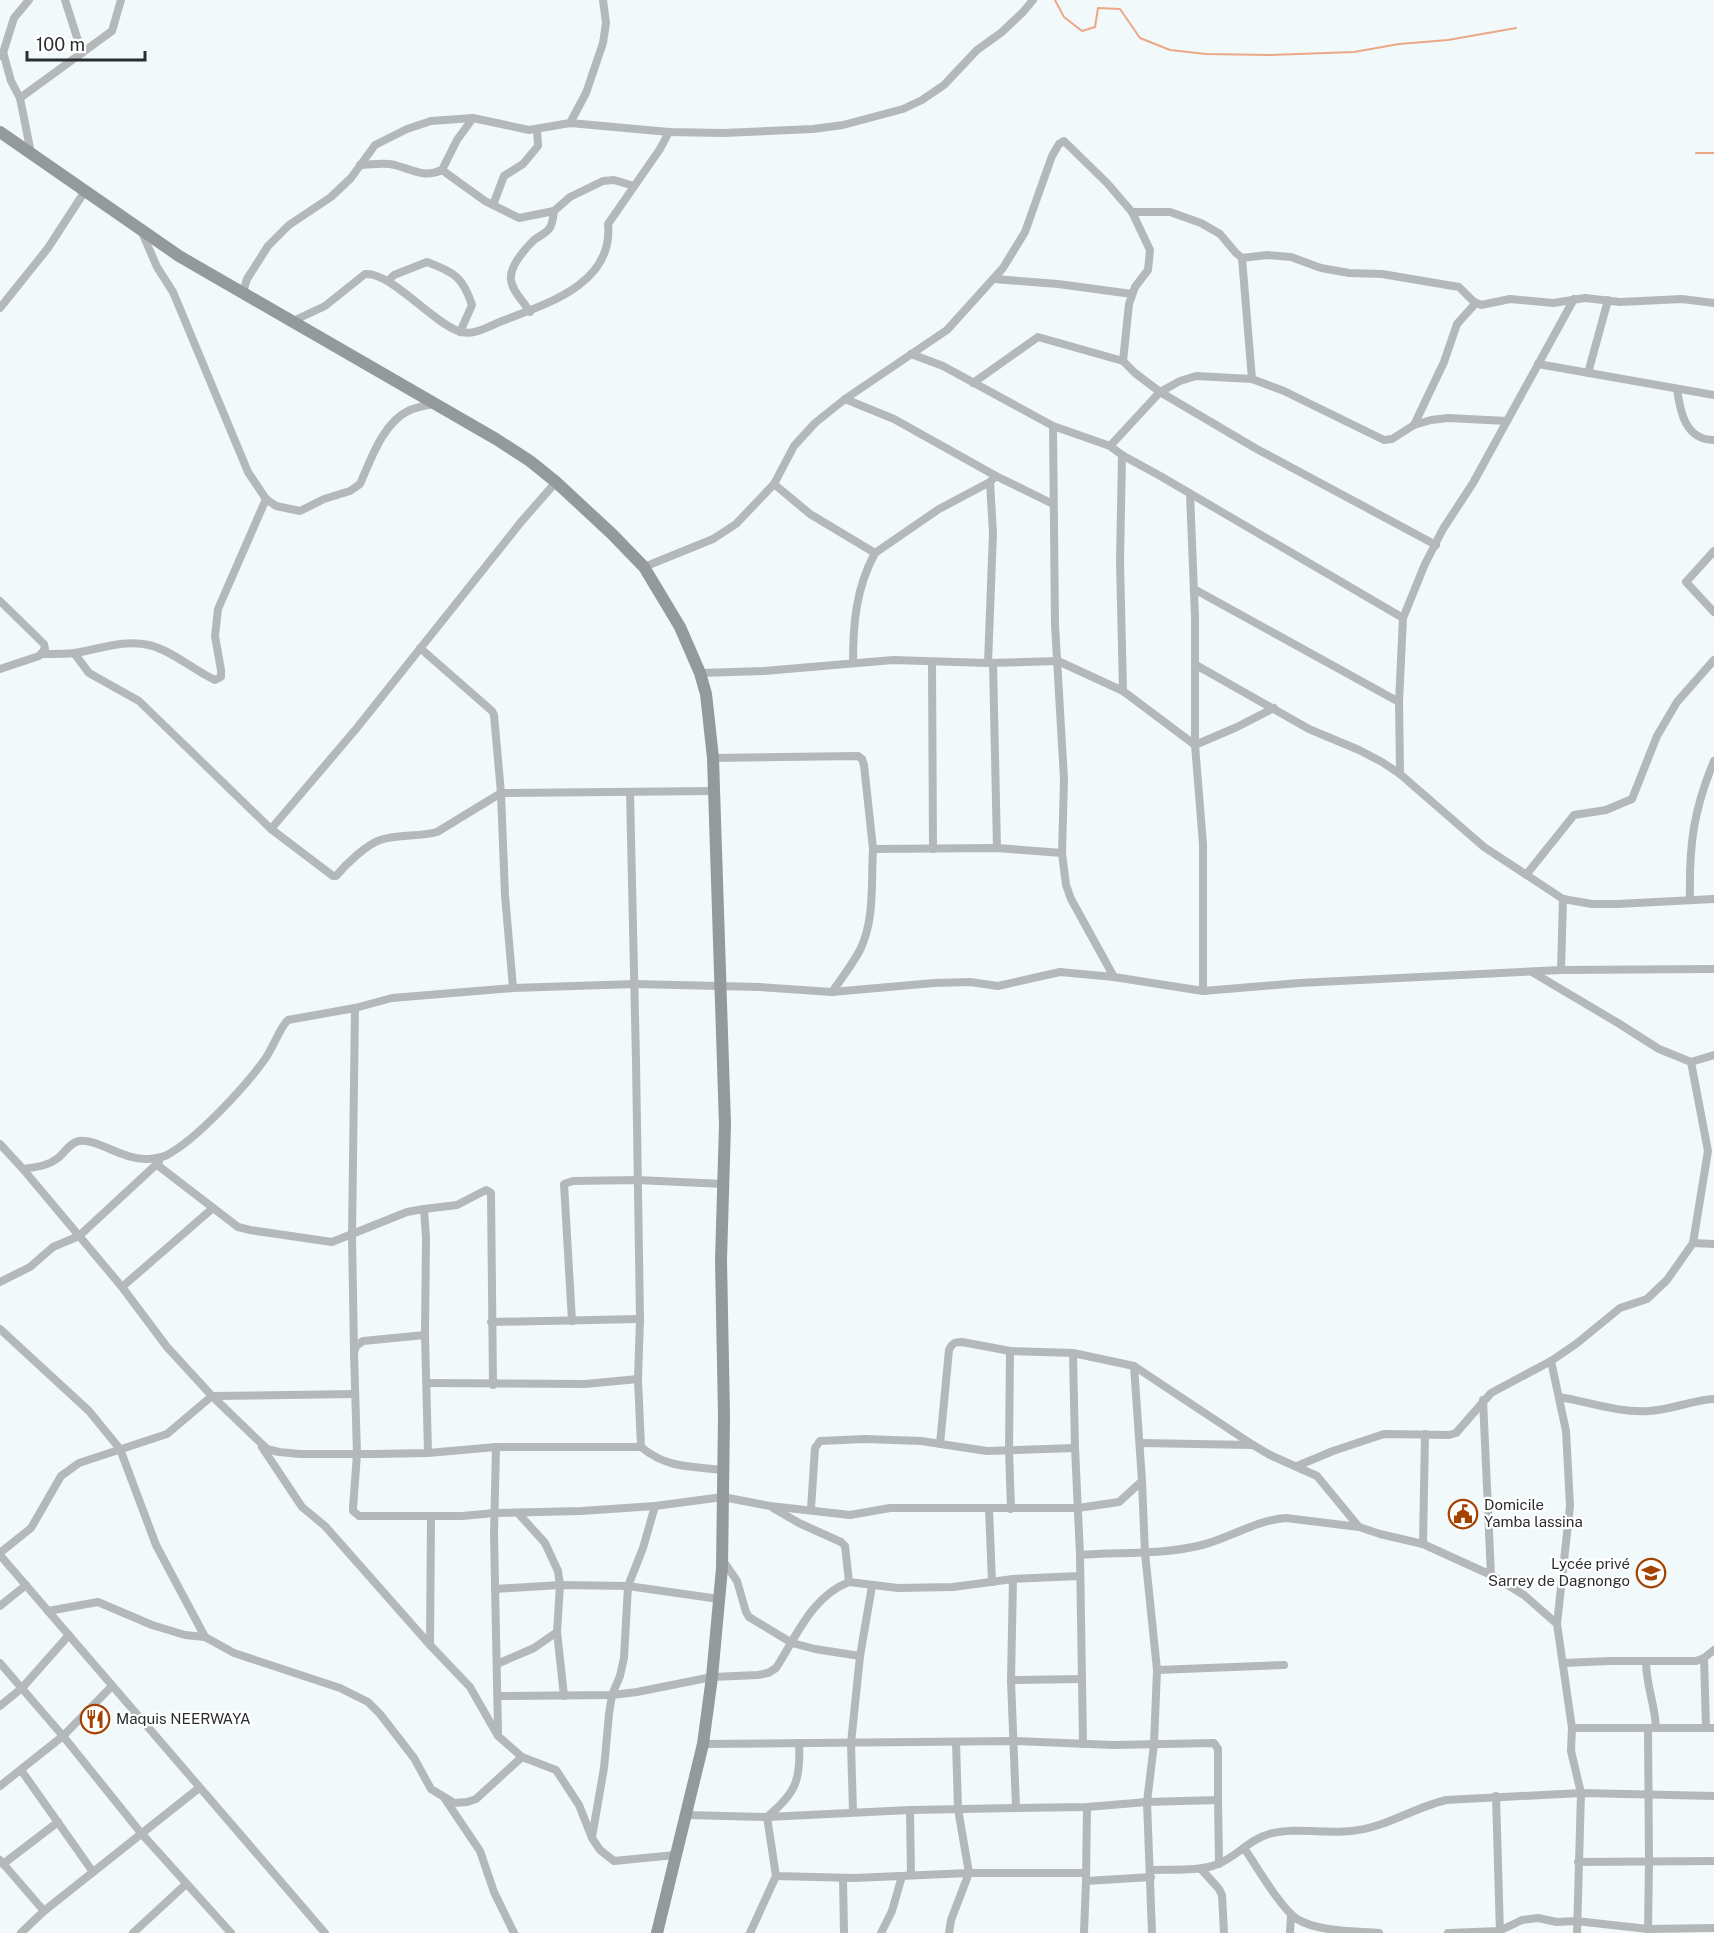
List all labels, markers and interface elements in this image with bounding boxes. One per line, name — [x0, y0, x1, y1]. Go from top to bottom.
scale bar — [27, 24, 146, 62]
text: 100 m — [36, 34, 85, 55]
place label: Domicile Yamba lassina — [1484, 1496, 1583, 1530]
public building icon: Domicile Yamba lassina — [1447, 1498, 1479, 1530]
place label: Lycée privé Sarrey de Dagnongo — [1488, 1555, 1630, 1589]
school or university icon: Lycée privé Sarrey de Dagnongo — [1635, 1557, 1667, 1589]
restaurant icon: Maquis NEERWAYA — [79, 1703, 111, 1735]
place label: Maquis NEERWAYA — [116, 1710, 251, 1727]

